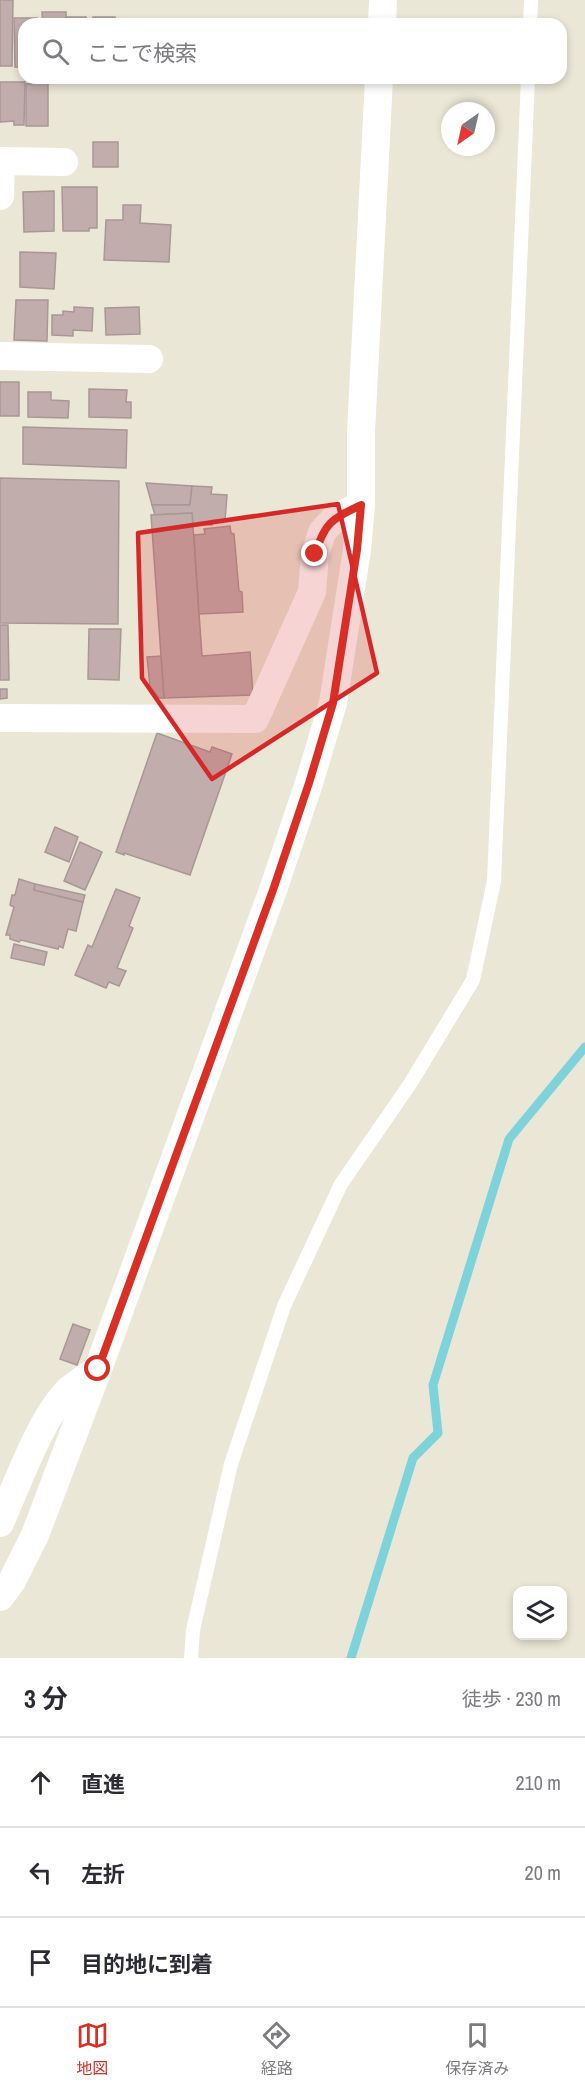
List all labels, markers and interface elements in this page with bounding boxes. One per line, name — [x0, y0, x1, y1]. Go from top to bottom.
search box — [18, 18, 567, 84]
icon: search — [39, 35, 72, 68]
text: ここで検索 — [87, 38, 197, 68]
north arrow — [441, 102, 495, 156]
route end — [301, 540, 327, 566]
route start — [84, 1355, 110, 1381]
map controls — [513, 1586, 567, 1640]
button: layers — [513, 1586, 567, 1640]
text: 3 分 — [24, 1681, 68, 1716]
text: 徒歩 · 230 m — [462, 1685, 561, 1712]
icon: ahead — [24, 1766, 57, 1799]
text: 直進 — [81, 1769, 125, 1799]
text: 210 m — [515, 1769, 561, 1796]
icon: left — [24, 1856, 57, 1889]
text: 左折 — [81, 1859, 125, 1889]
text: 20 m — [525, 1859, 561, 1886]
icon: arrive — [24, 1946, 57, 1979]
text: 目的地に到着 — [81, 1949, 213, 1979]
tab: 地図 — [76, 2019, 109, 2079]
tab: 経路 — [260, 2019, 293, 2079]
tab: 保存済み — [445, 2019, 509, 2079]

